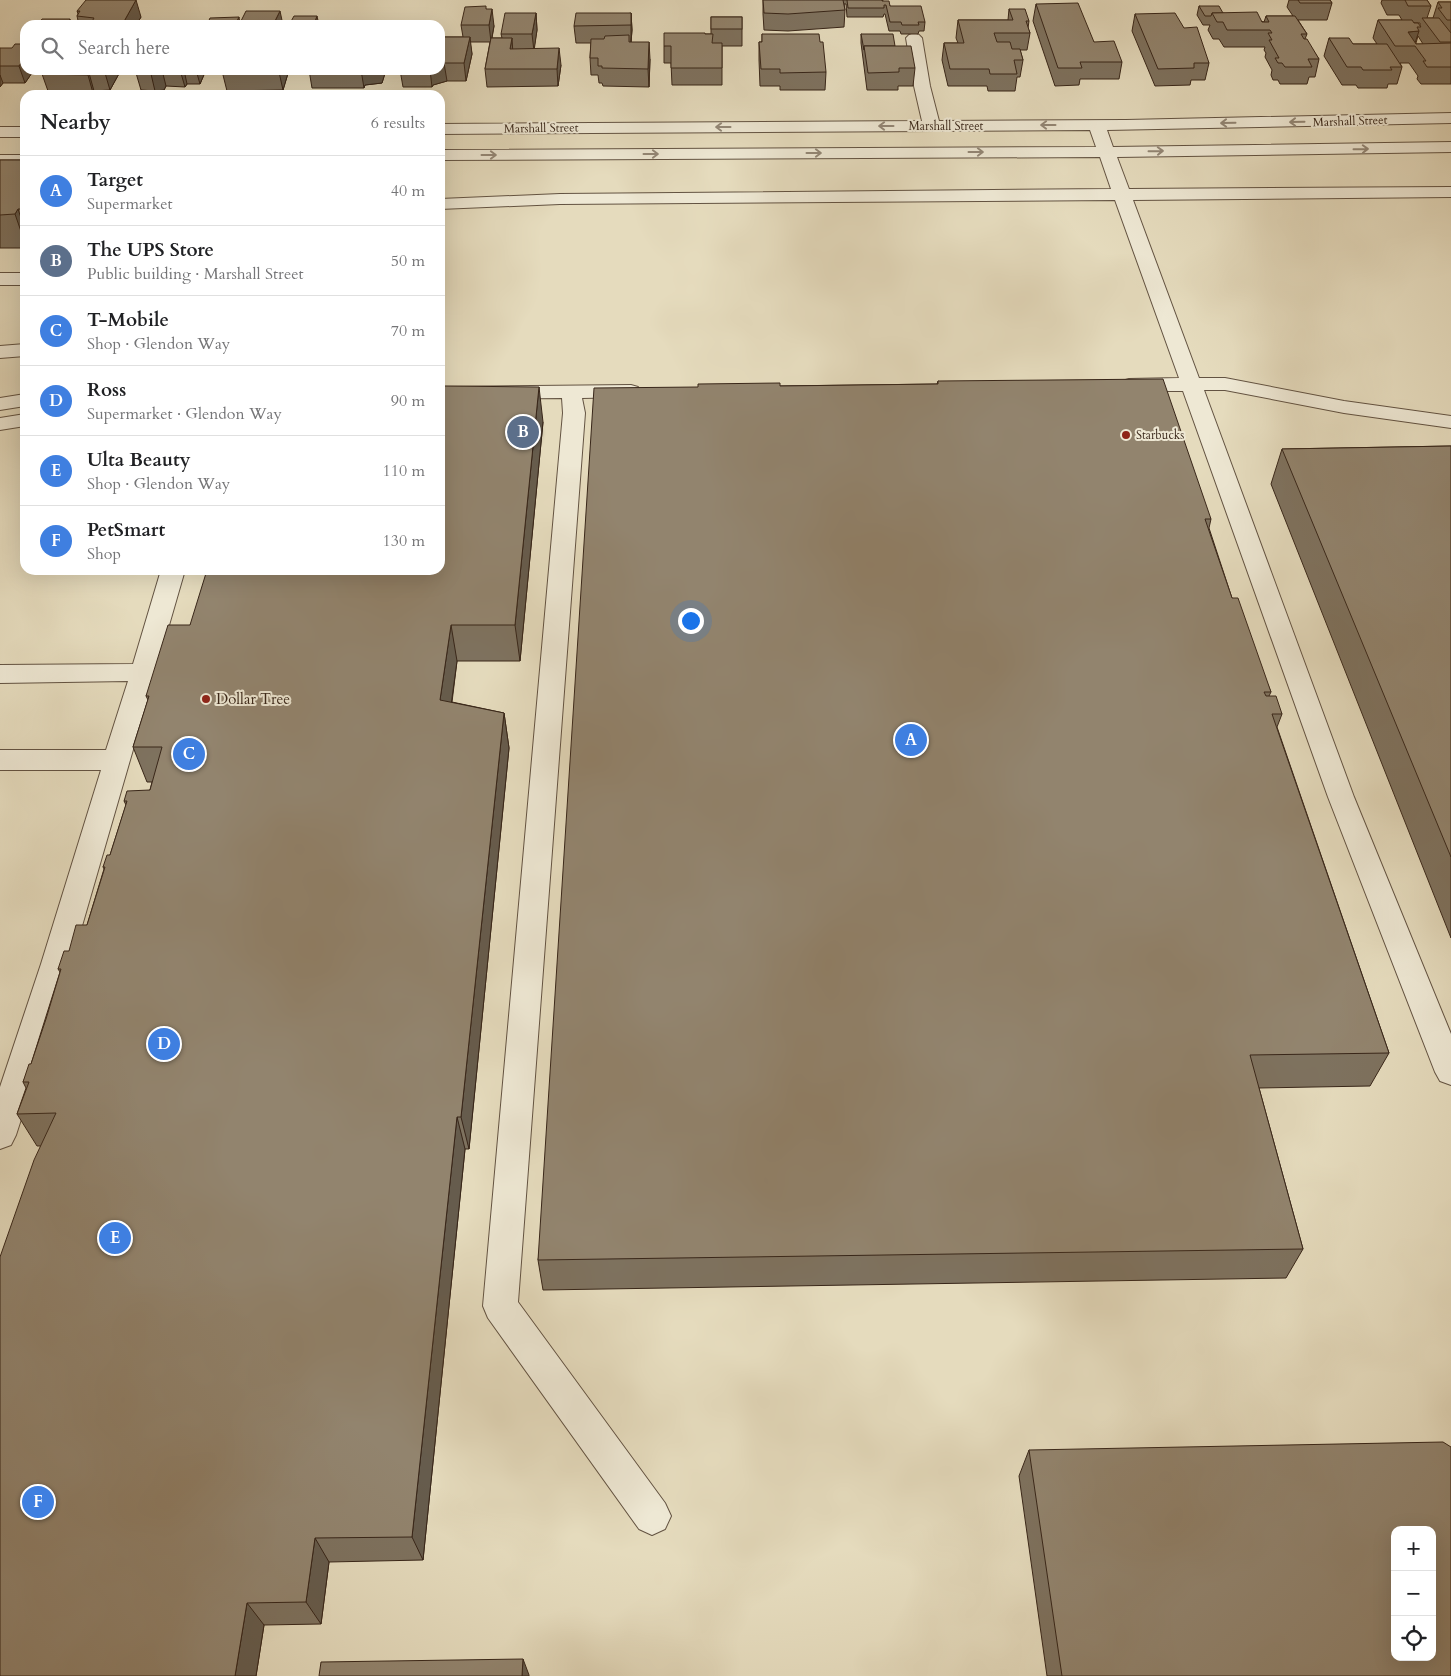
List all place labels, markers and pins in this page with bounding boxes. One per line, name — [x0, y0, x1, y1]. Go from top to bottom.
pin: B — [507, 413, 539, 451]
place label: Starbucks — [1136, 427, 1184, 443]
marker: Starbucks — [1120, 429, 1132, 441]
place label: Dollar Tree — [216, 689, 290, 709]
marker: Dollar Tree — [200, 693, 212, 705]
pin: A — [895, 721, 927, 759]
pin: C — [173, 735, 205, 773]
pin: D — [148, 1025, 180, 1063]
pin: E — [99, 1219, 131, 1257]
pin: F — [22, 1483, 54, 1521]

